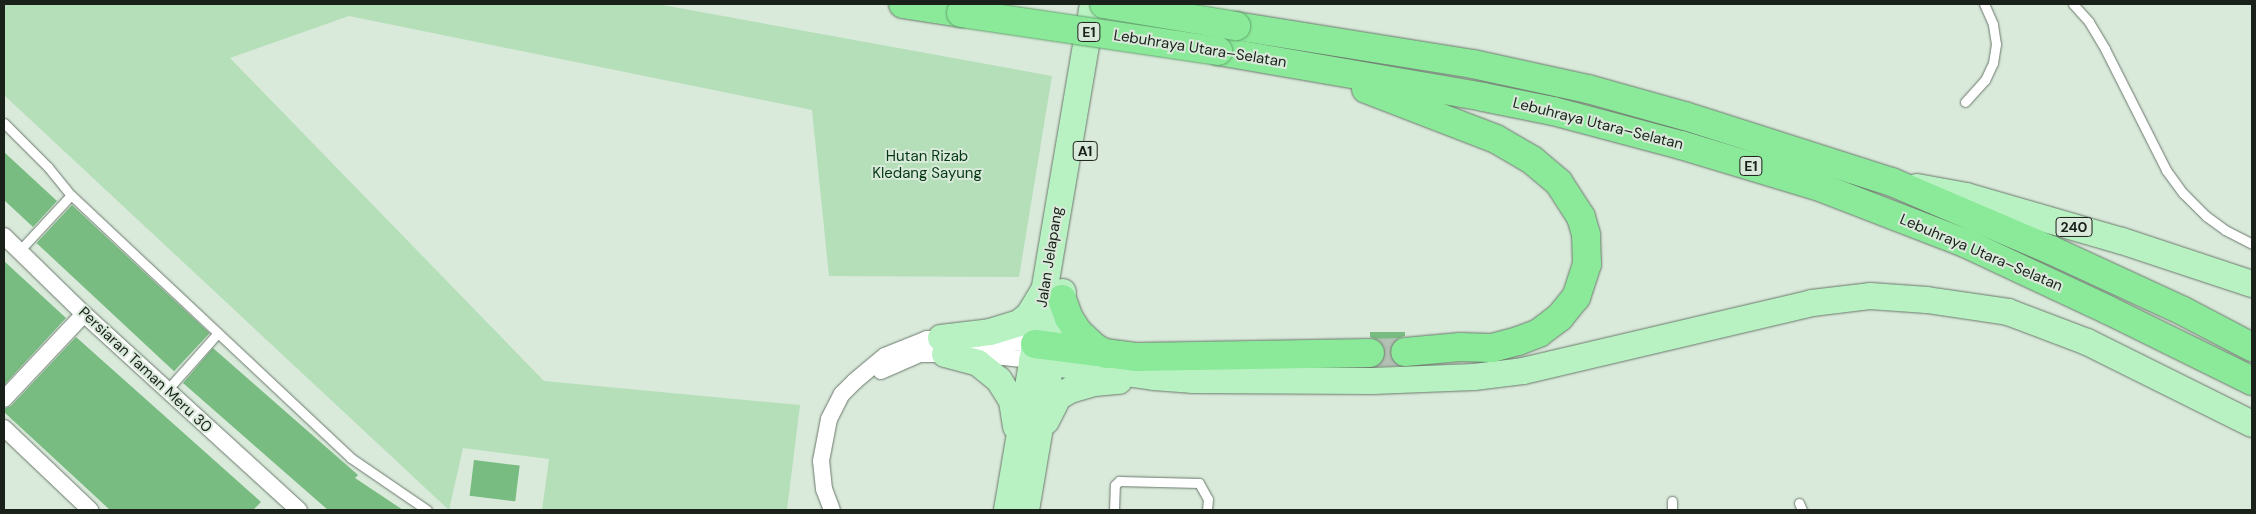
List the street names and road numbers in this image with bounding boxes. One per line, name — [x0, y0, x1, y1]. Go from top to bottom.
road number: E1 — [1076, 21, 1102, 44]
street label: Lebuhraya Utara–Selatan — [1112, 26, 1288, 72]
street label: Lebuhraya Utara–Selatan — [1511, 94, 1685, 154]
road number: A1 — [1072, 140, 1098, 162]
road number: E1 — [1738, 154, 1764, 178]
street label: Jalan Jelapang — [1033, 205, 1067, 309]
street label: Lebuhraya Utara–Selatan — [1897, 211, 2065, 295]
road number: 240 — [2055, 216, 2093, 238]
street label: Persiaran Taman Meru 30 — [75, 303, 215, 437]

